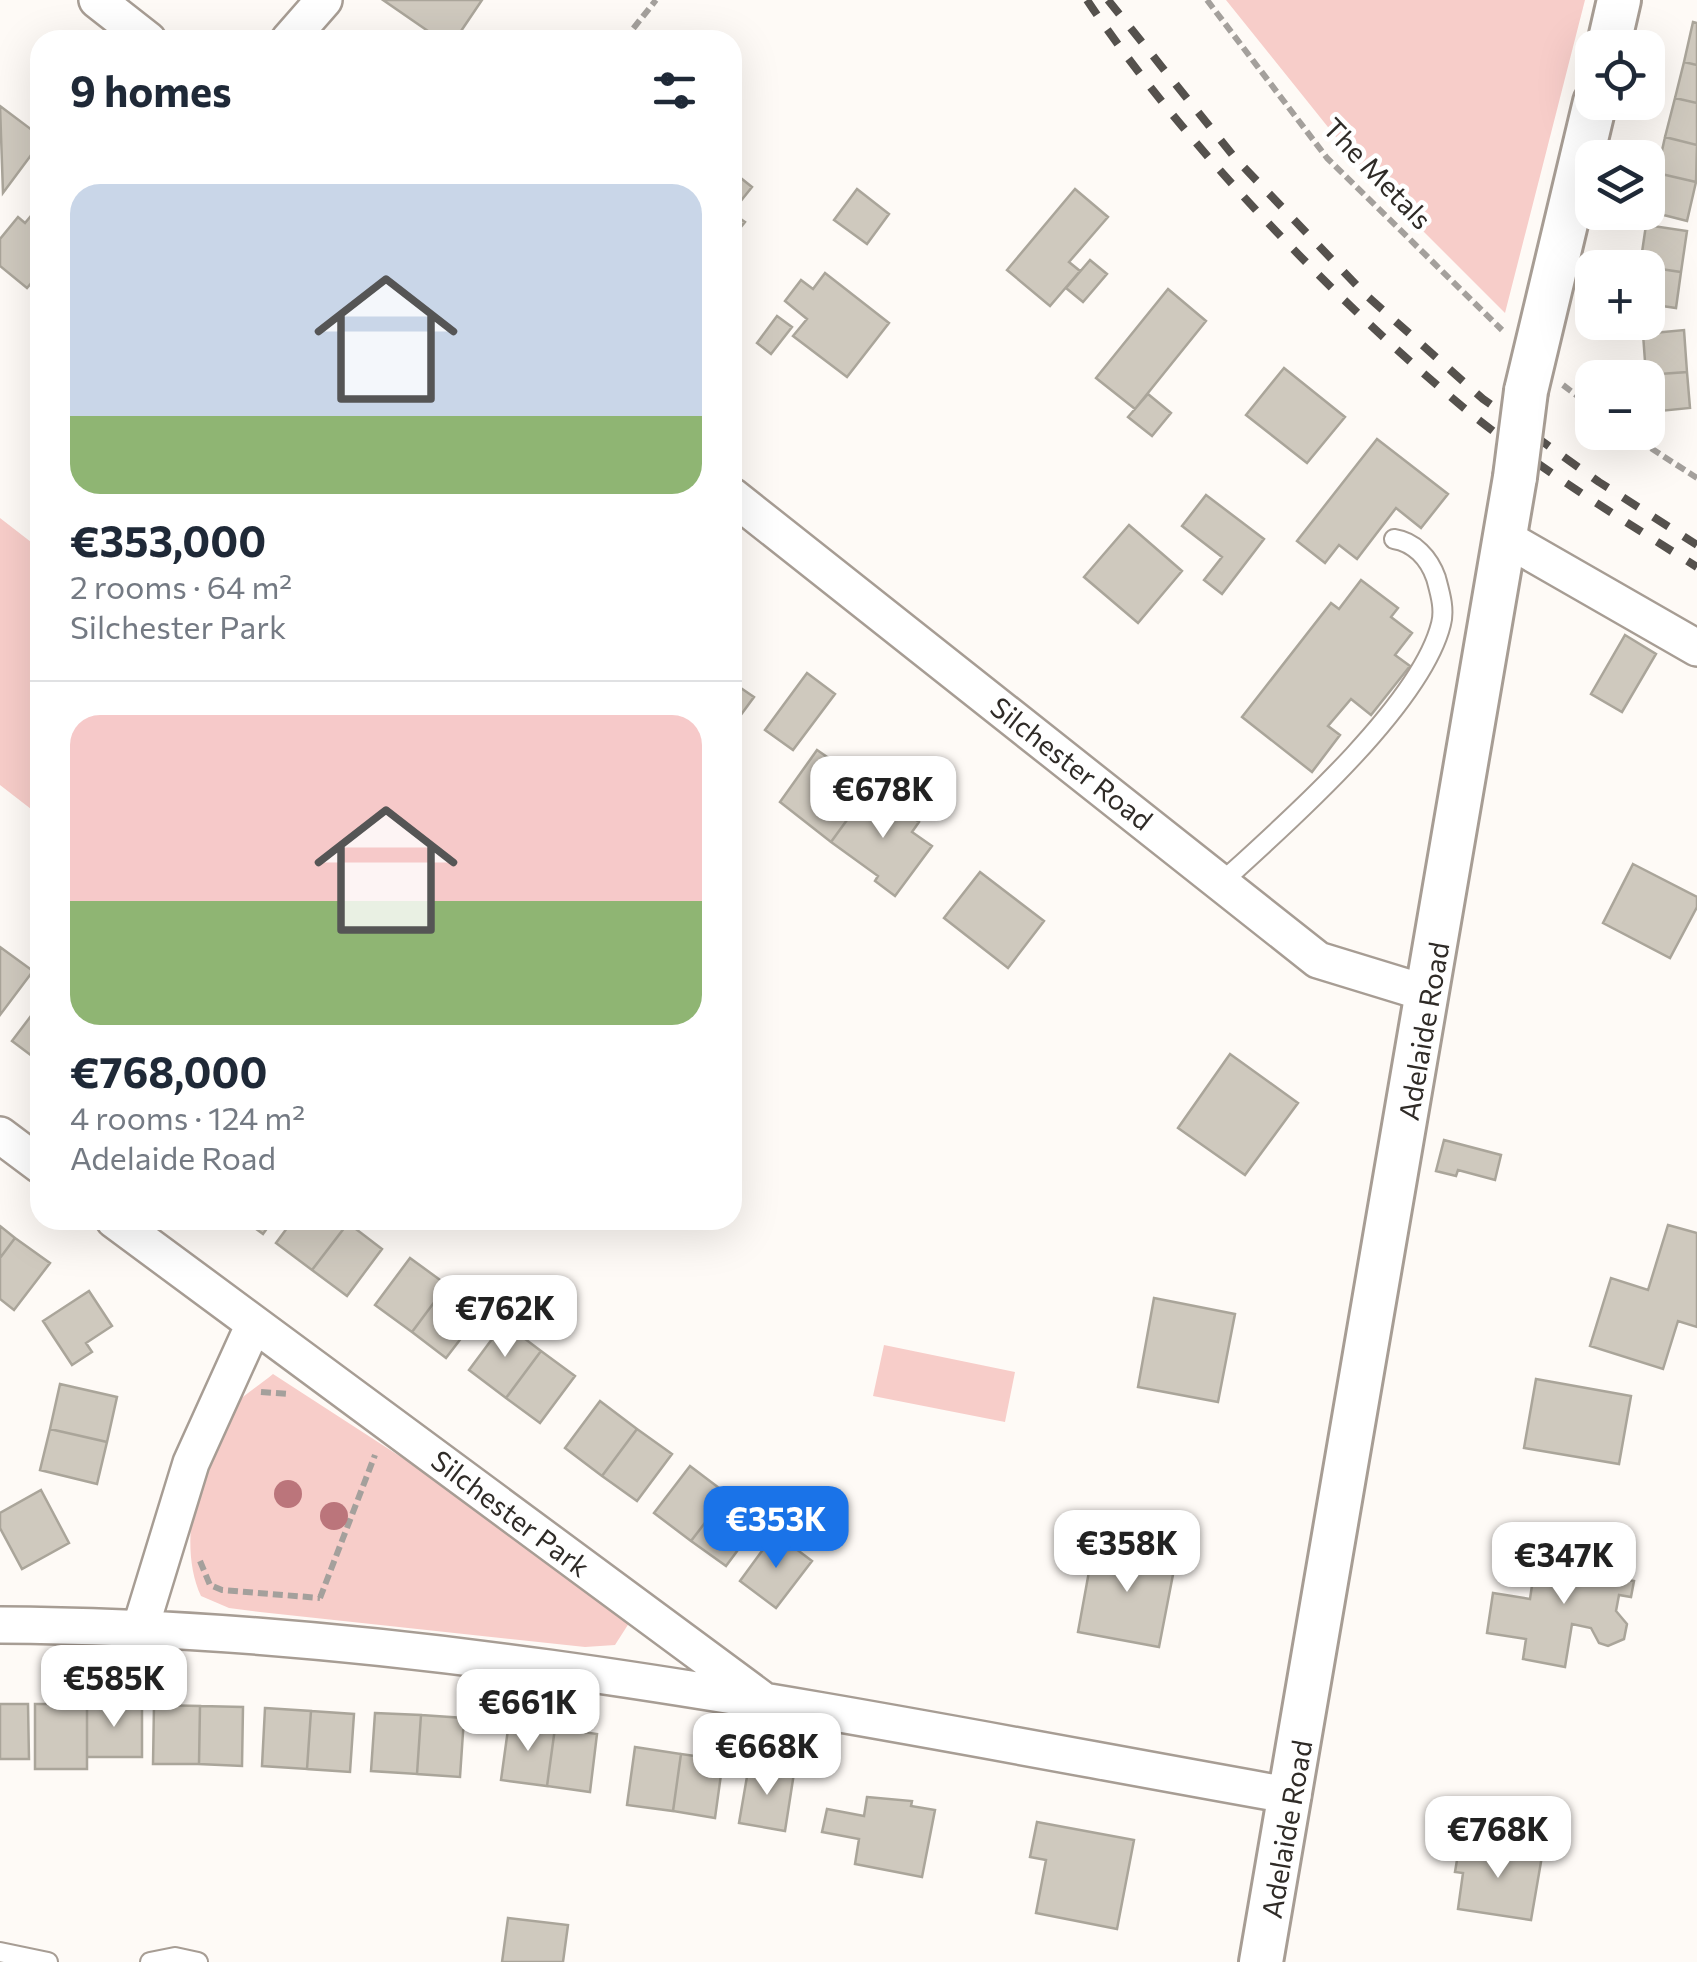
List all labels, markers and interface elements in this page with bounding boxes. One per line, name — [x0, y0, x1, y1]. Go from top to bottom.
map controls — [1575, 30, 1665, 450]
button: locate — [1575, 30, 1665, 120]
icon: filters — [647, 63, 702, 118]
text: 9 homes — [70, 64, 232, 116]
street label: The Metals — [1317, 110, 1439, 236]
button: layers — [1575, 140, 1665, 230]
icon: home — [296, 249, 476, 429]
button: + — [1575, 250, 1665, 340]
button: − — [1575, 360, 1665, 450]
text: €353,000 — [70, 514, 266, 566]
text: 2 rooms · 64 m² — [70, 566, 292, 606]
text: Silchester Park — [70, 606, 286, 646]
street label: Silchester Road — [984, 689, 1160, 837]
pin: €678K — [813, 756, 953, 841]
text: €678K — [832, 768, 934, 808]
icon: home — [296, 780, 476, 960]
street label: Adelaide Road — [1391, 939, 1455, 1123]
text: €768,000 — [70, 1045, 267, 1097]
text: 4 rooms · 124 m² — [70, 1097, 305, 1137]
text: Adelaide Road — [70, 1137, 276, 1177]
pin: €762K — [435, 1275, 575, 1360]
text: €762K — [455, 1287, 555, 1327]
street label: Silchester Park — [425, 1442, 597, 1584]
pin: €353K — [706, 1486, 846, 1571]
text: €353K — [726, 1498, 826, 1538]
pin: €358K — [1057, 1510, 1197, 1595]
text: €358K — [1076, 1522, 1178, 1562]
pin: €347K — [1494, 1522, 1634, 1607]
text: €347K — [1514, 1534, 1614, 1574]
pin: €585K — [44, 1645, 184, 1730]
text: €585K — [63, 1657, 165, 1697]
pin: €661K — [458, 1669, 598, 1754]
text: €661K — [479, 1681, 577, 1721]
pin: €668K — [697, 1713, 837, 1798]
text: €668K — [715, 1725, 819, 1765]
street label: Adelaide Road — [1254, 1737, 1318, 1921]
pin: €768K — [1428, 1796, 1568, 1881]
text: €768K — [1447, 1808, 1549, 1848]

